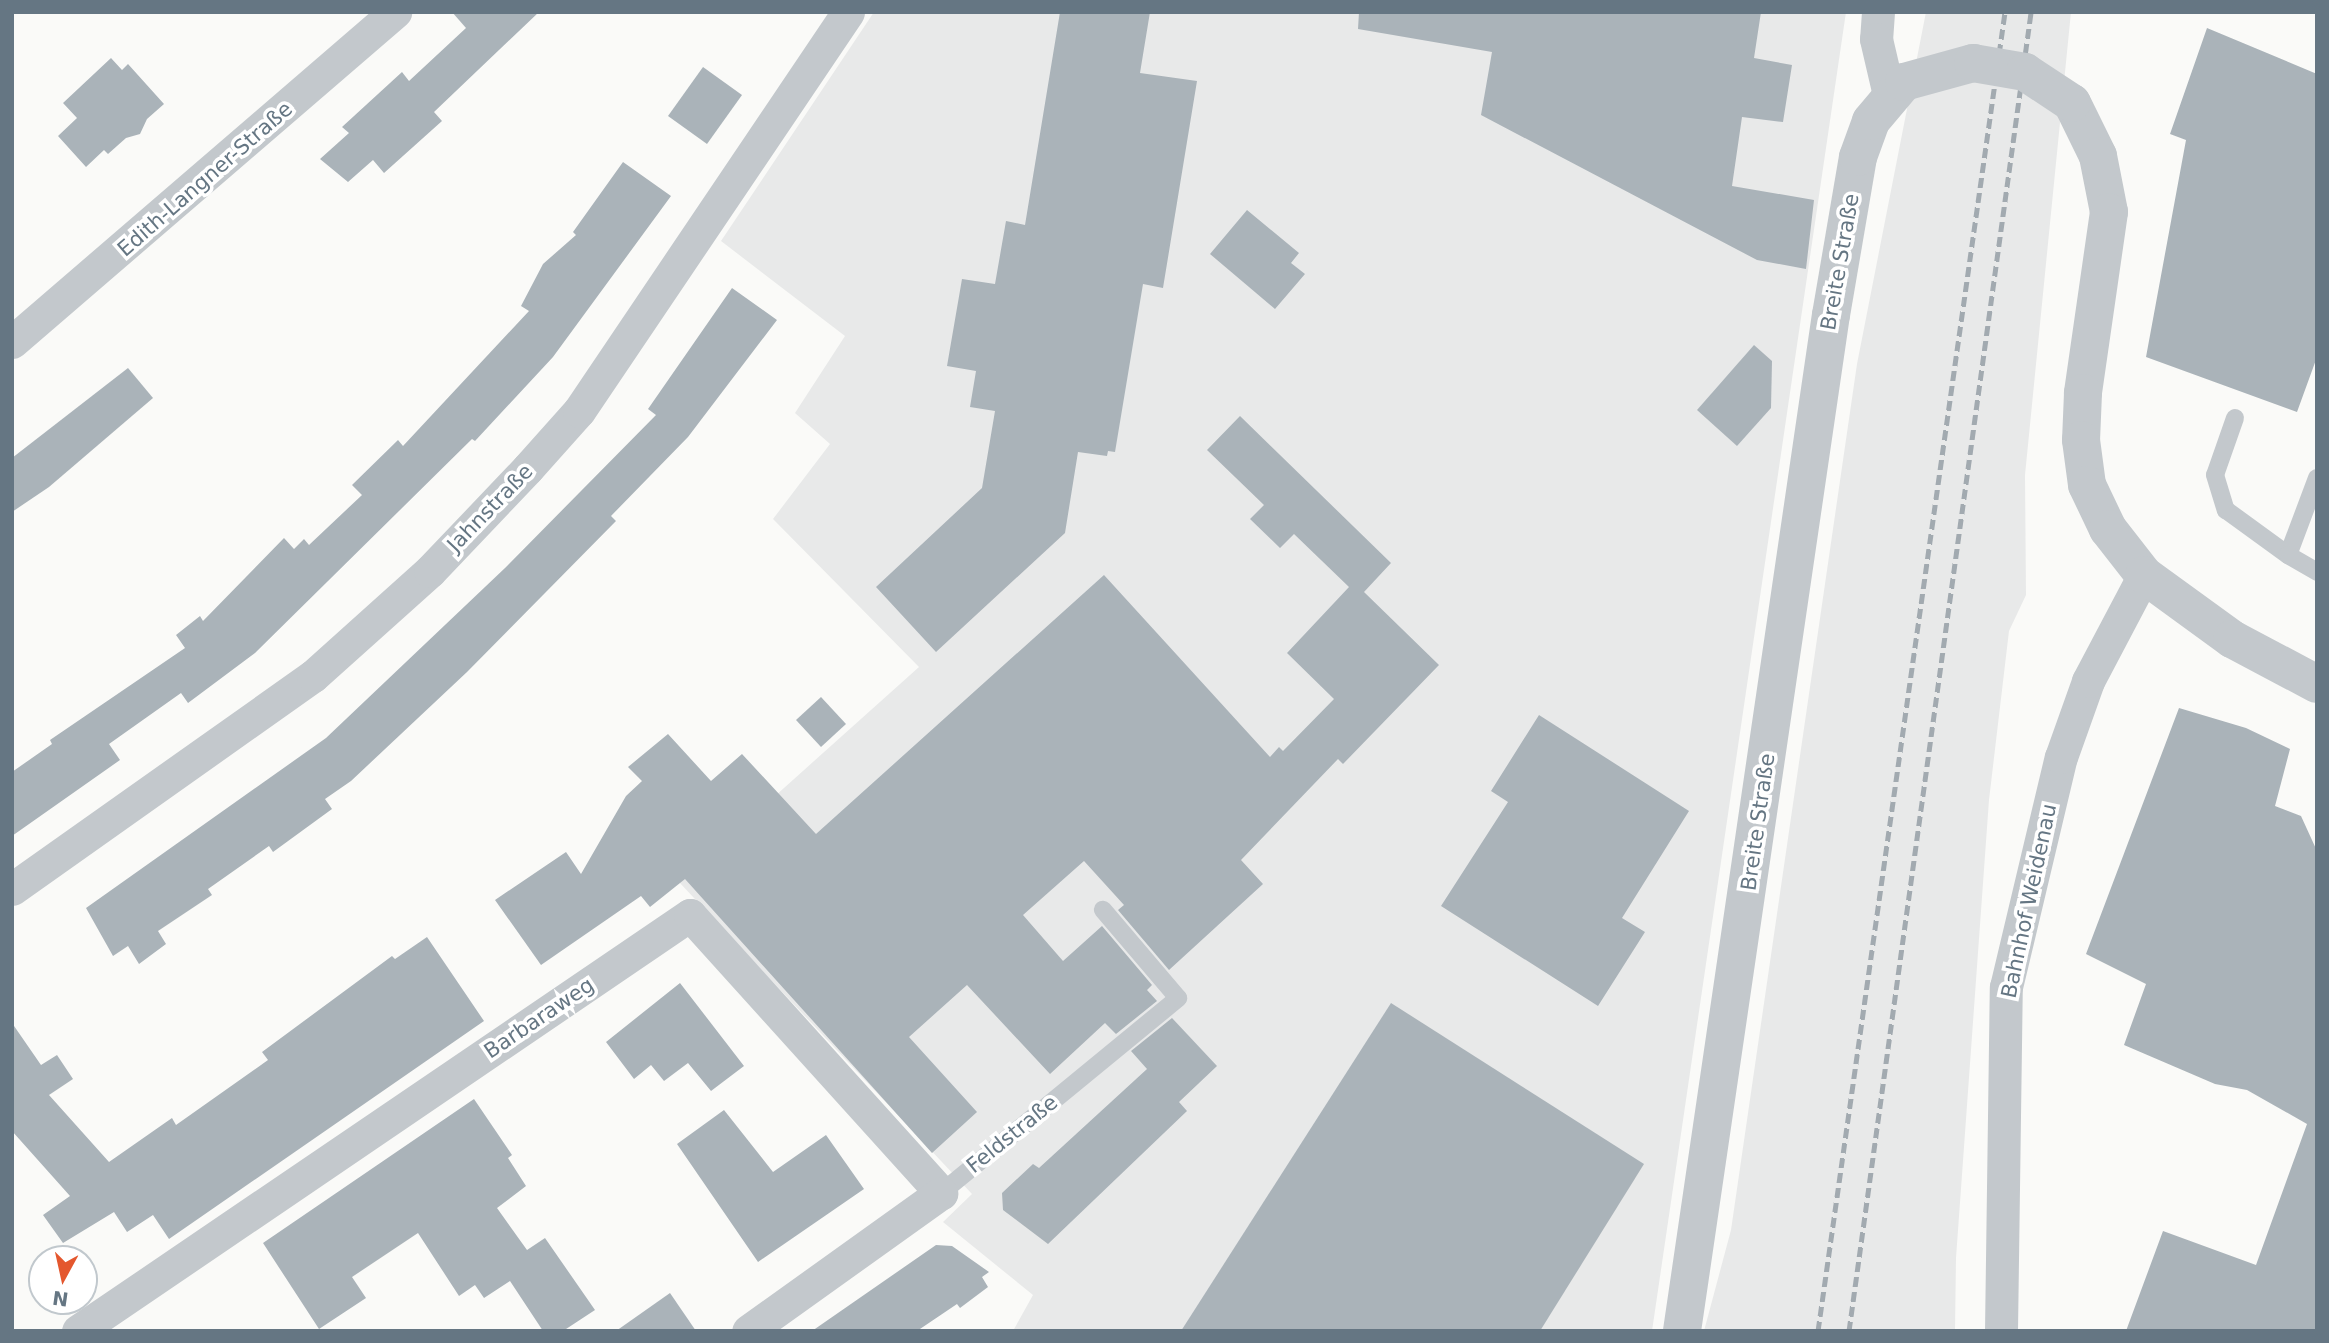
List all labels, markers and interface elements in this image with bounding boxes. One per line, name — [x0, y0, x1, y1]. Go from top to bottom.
street label: Edith-Langner-Straße — [113, 96, 297, 262]
street label: Breite Straße — [1816, 192, 1864, 332]
street label: Jahnstraße — [442, 459, 538, 557]
street label: Breite Straße — [1736, 752, 1780, 892]
street label: Bahnhof Weidenau — [1996, 801, 2062, 1001]
street label: Barbaraweg — [479, 972, 599, 1064]
street label: Feldstraße — [961, 1090, 1063, 1178]
north arrow — [28, 1245, 98, 1315]
text: N — [51, 1287, 70, 1311]

